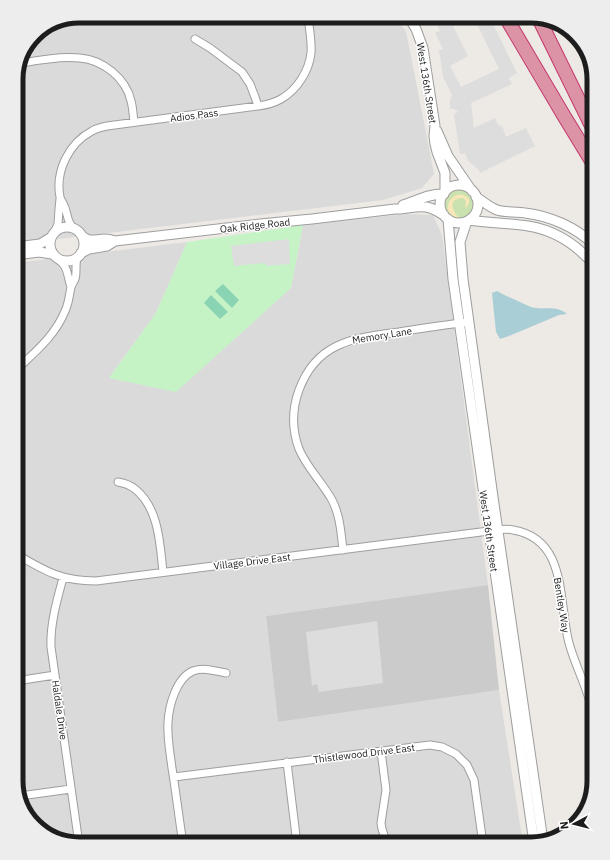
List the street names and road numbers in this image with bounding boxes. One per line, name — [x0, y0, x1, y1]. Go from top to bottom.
street label: West 136th Street — [414, 42, 439, 125]
street label: Adios Pass — [169, 106, 219, 125]
street label: Oak Ridge Road — [219, 215, 291, 236]
street label: Memory Lane — [351, 324, 414, 347]
street label: West 136th Street — [476, 490, 501, 573]
street label: Village Drive East — [213, 550, 292, 573]
street label: Bentley Way — [551, 576, 572, 634]
street label: Haldale Drive — [49, 679, 70, 741]
street label: Thistlewood Drive East — [312, 741, 416, 766]

